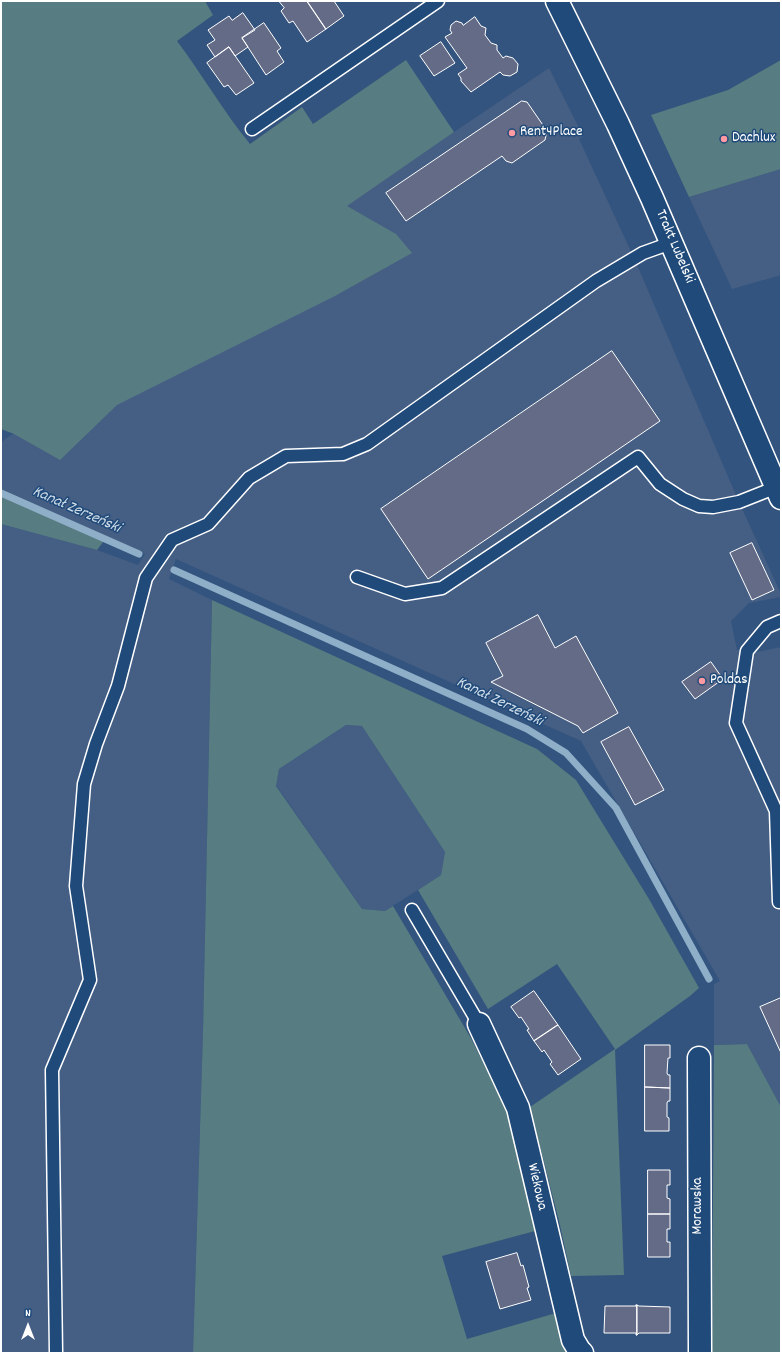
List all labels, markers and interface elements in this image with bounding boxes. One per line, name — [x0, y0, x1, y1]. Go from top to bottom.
place label: Rent4Place — [520, 124, 583, 142]
marker: Rent4Place — [507, 128, 517, 138]
place label: Dachlux — [732, 130, 775, 148]
marker: Dachlux — [719, 134, 729, 144]
street label: Trakt Lubelski — [650, 207, 698, 287]
water label: Kanał Zerzeński — [29, 483, 123, 539]
place label: Poldas — [710, 672, 747, 690]
water label: Kanał Zerzeński — [452, 674, 546, 732]
marker: Poldas — [697, 676, 707, 686]
street label: Wiekowa — [522, 1162, 550, 1212]
street label: Morawska — [690, 1177, 708, 1235]
north arrow — [8, 1306, 48, 1346]
text: N — [25, 1306, 31, 1322]

